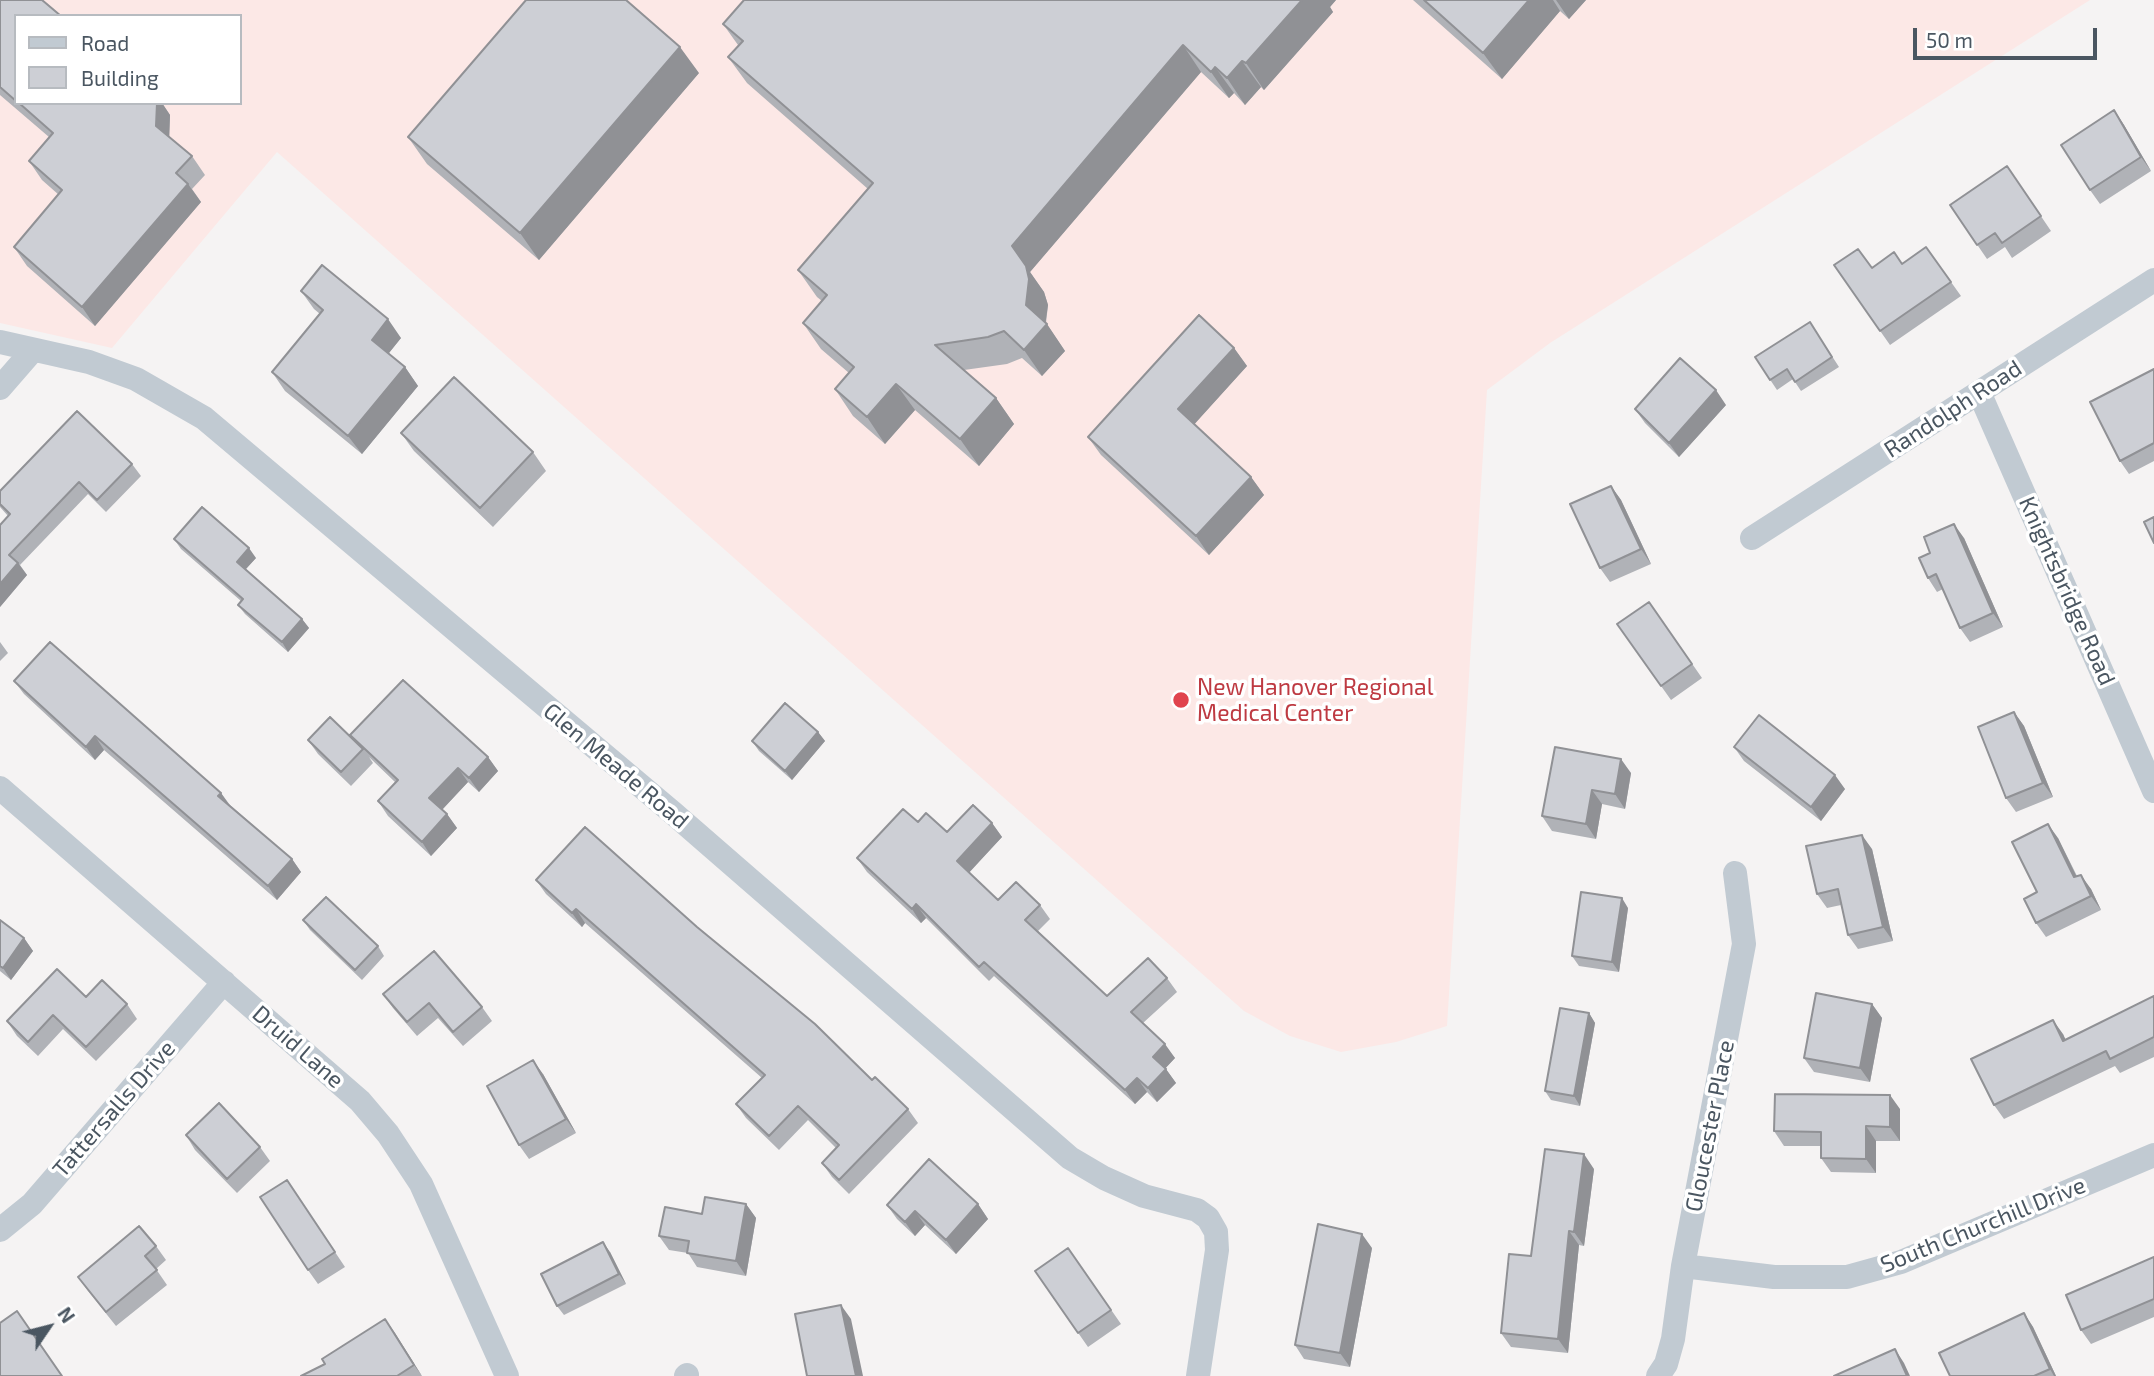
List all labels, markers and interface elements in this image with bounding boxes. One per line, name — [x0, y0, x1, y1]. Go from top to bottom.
legend — [14, 14, 242, 105]
scale bar — [1916, 14, 2100, 58]
text: 50 m — [1926, 27, 1973, 52]
text: Road — [81, 30, 129, 55]
text: Building — [81, 65, 159, 90]
street label: Randolph Road — [1879, 354, 2027, 464]
street label: Knightsbridge Road — [2013, 492, 2121, 690]
place label: New Hanover Regional Medical Center — [1197, 673, 1434, 727]
marker: New Hanover Regional Medical Center — [1171, 690, 1191, 710]
street label: Glen Meade Road — [538, 697, 694, 835]
street label: Druid Lane — [247, 1000, 349, 1094]
street label: Tattersalls Drive — [47, 1035, 181, 1183]
street label: Gloucester Place — [1680, 1038, 1740, 1214]
street label: South Churchill Drive — [1877, 1171, 2089, 1279]
north arrow — [14, 1292, 84, 1362]
text: N — [53, 1302, 80, 1327]

